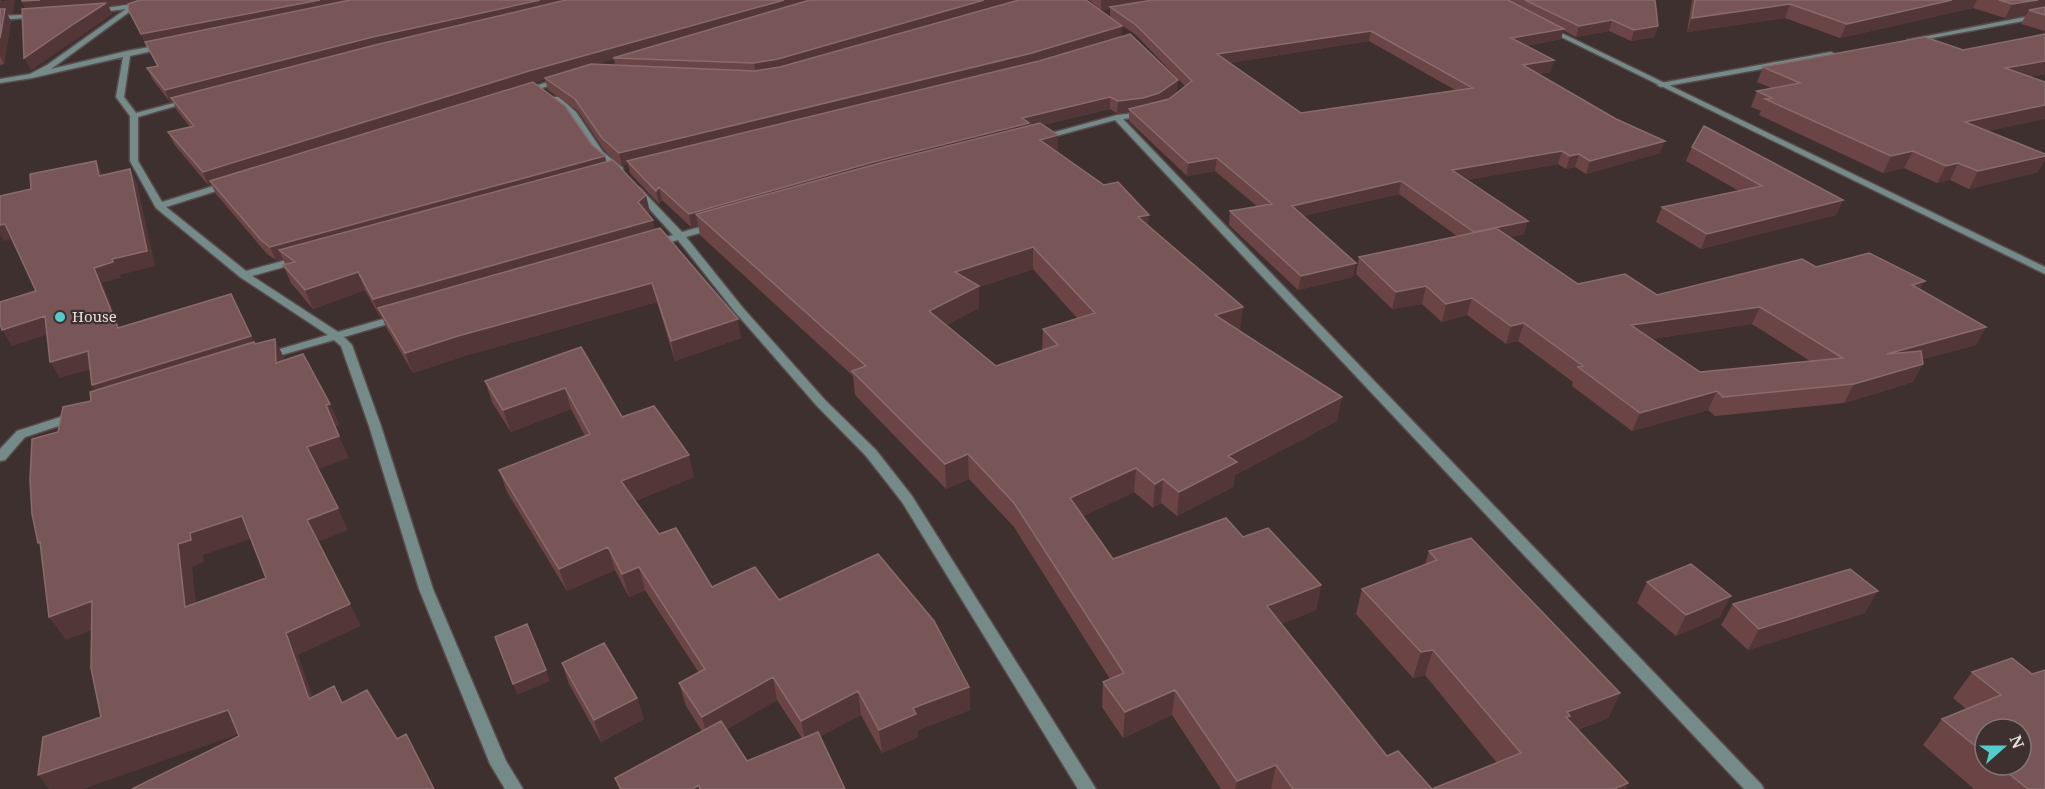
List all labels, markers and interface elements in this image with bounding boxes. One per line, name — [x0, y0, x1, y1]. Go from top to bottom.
place label: House — [72, 306, 117, 326]
marker: House — [53, 310, 67, 324]
north arrow — [1973, 717, 2033, 777]
text: N — [2004, 732, 2030, 752]

